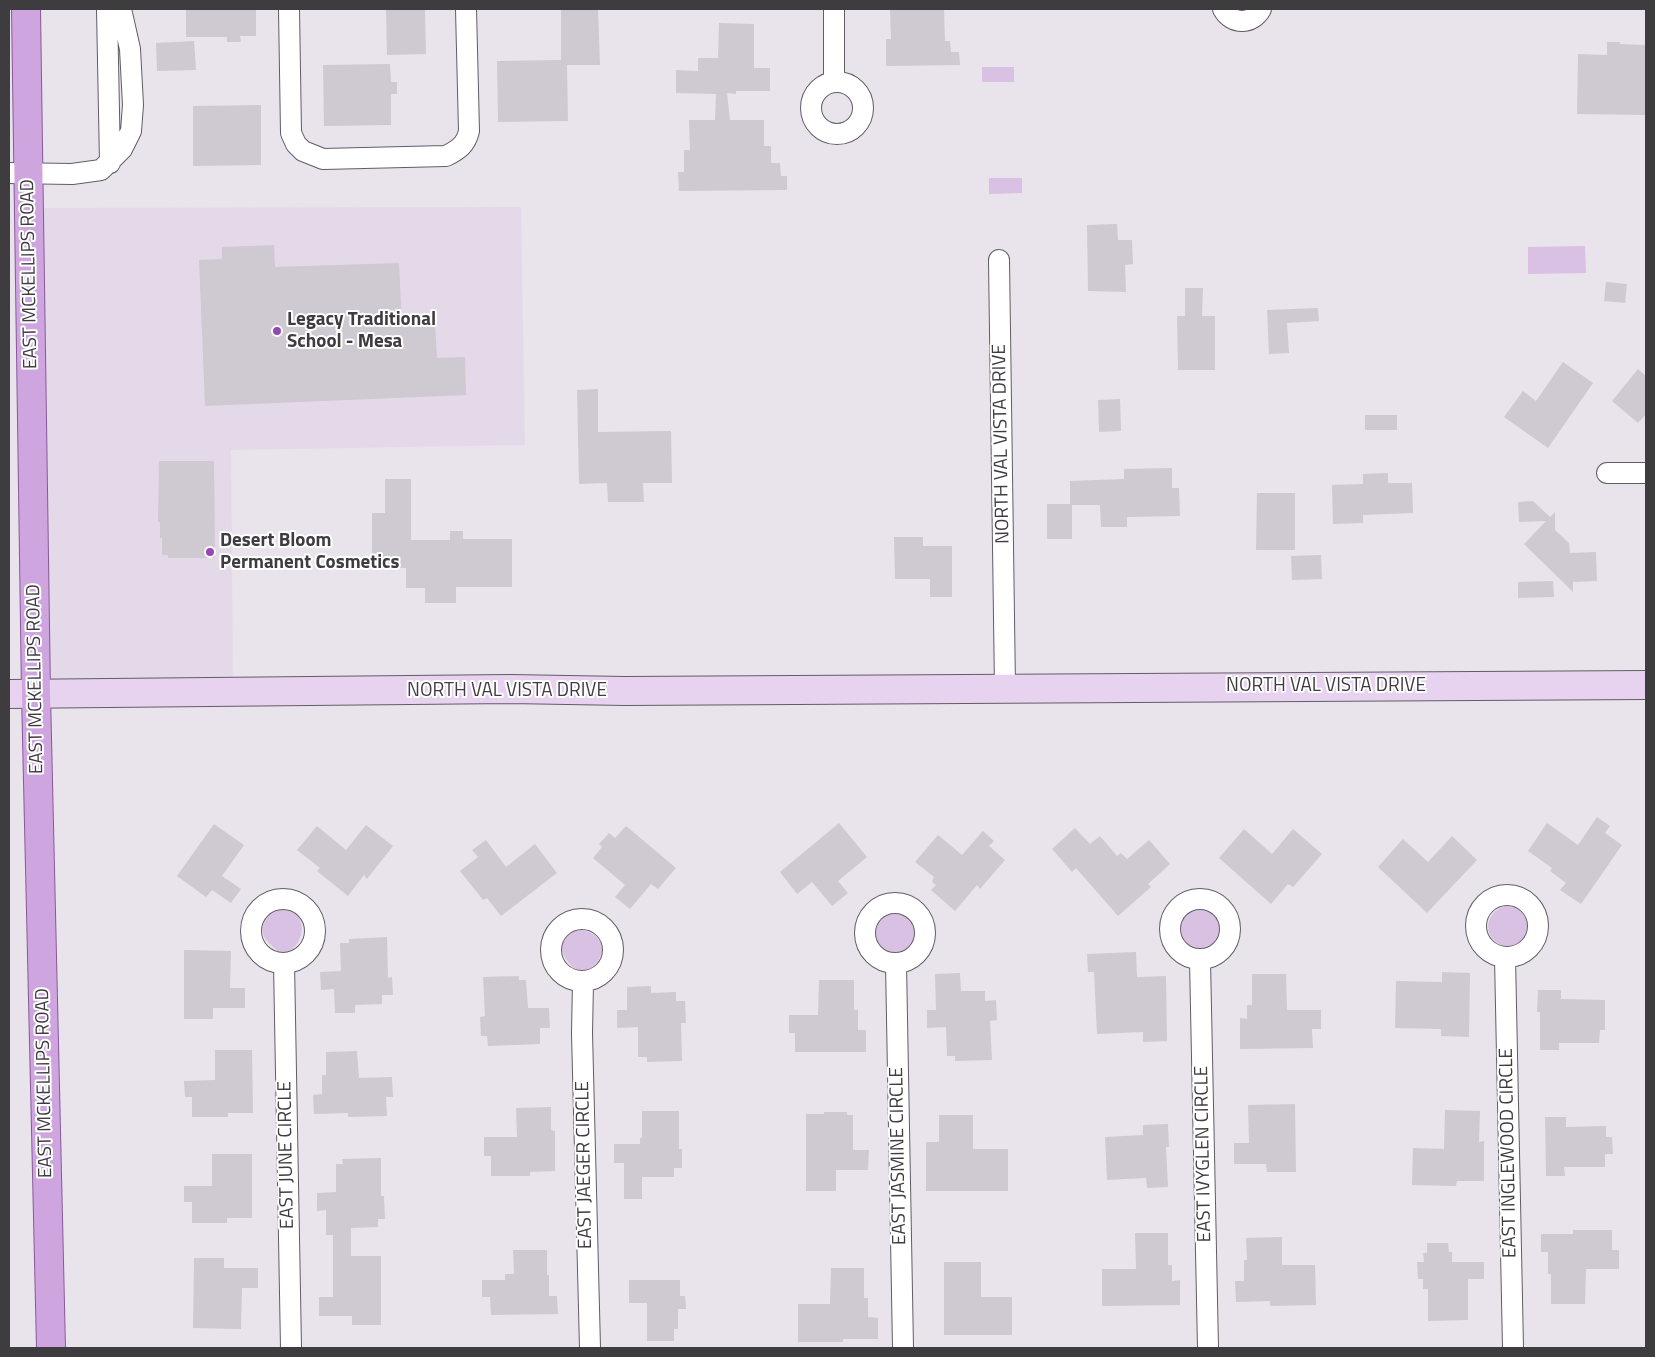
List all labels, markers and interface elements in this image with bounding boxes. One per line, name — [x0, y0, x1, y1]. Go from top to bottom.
street label: EAST MCKELLIPS ROAD — [17, 179, 43, 369]
place label: Legacy Traditional School - Mesa — [287, 309, 436, 353]
marker: Legacy Traditional School - Mesa — [271, 325, 283, 337]
street label: NORTH VAL VISTA DRIVE — [989, 344, 1015, 544]
place label: Desert Bloom Permanent Cosmetics — [220, 530, 400, 574]
marker: Desert Bloom Permanent Cosmetics — [204, 546, 216, 558]
street label: EAST MCKELLIPS ROAD — [23, 584, 49, 774]
street label: NORTH VAL VISTA DRIVE — [1226, 675, 1426, 697]
street label: NORTH VAL VISTA DRIVE — [407, 680, 607, 702]
street label: EAST MCKELLIPS ROAD — [32, 988, 58, 1178]
street label: EAST INGLEWOOD CIRCLE — [1496, 1048, 1522, 1258]
street label: EAST IVYGLEN CIRCLE — [1191, 1066, 1217, 1242]
street label: EAST JASMINE CIRCLE — [886, 1067, 912, 1245]
street label: EAST JUNE CIRCLE — [274, 1081, 300, 1229]
street label: EAST JAEGER CIRCLE — [572, 1081, 598, 1249]

